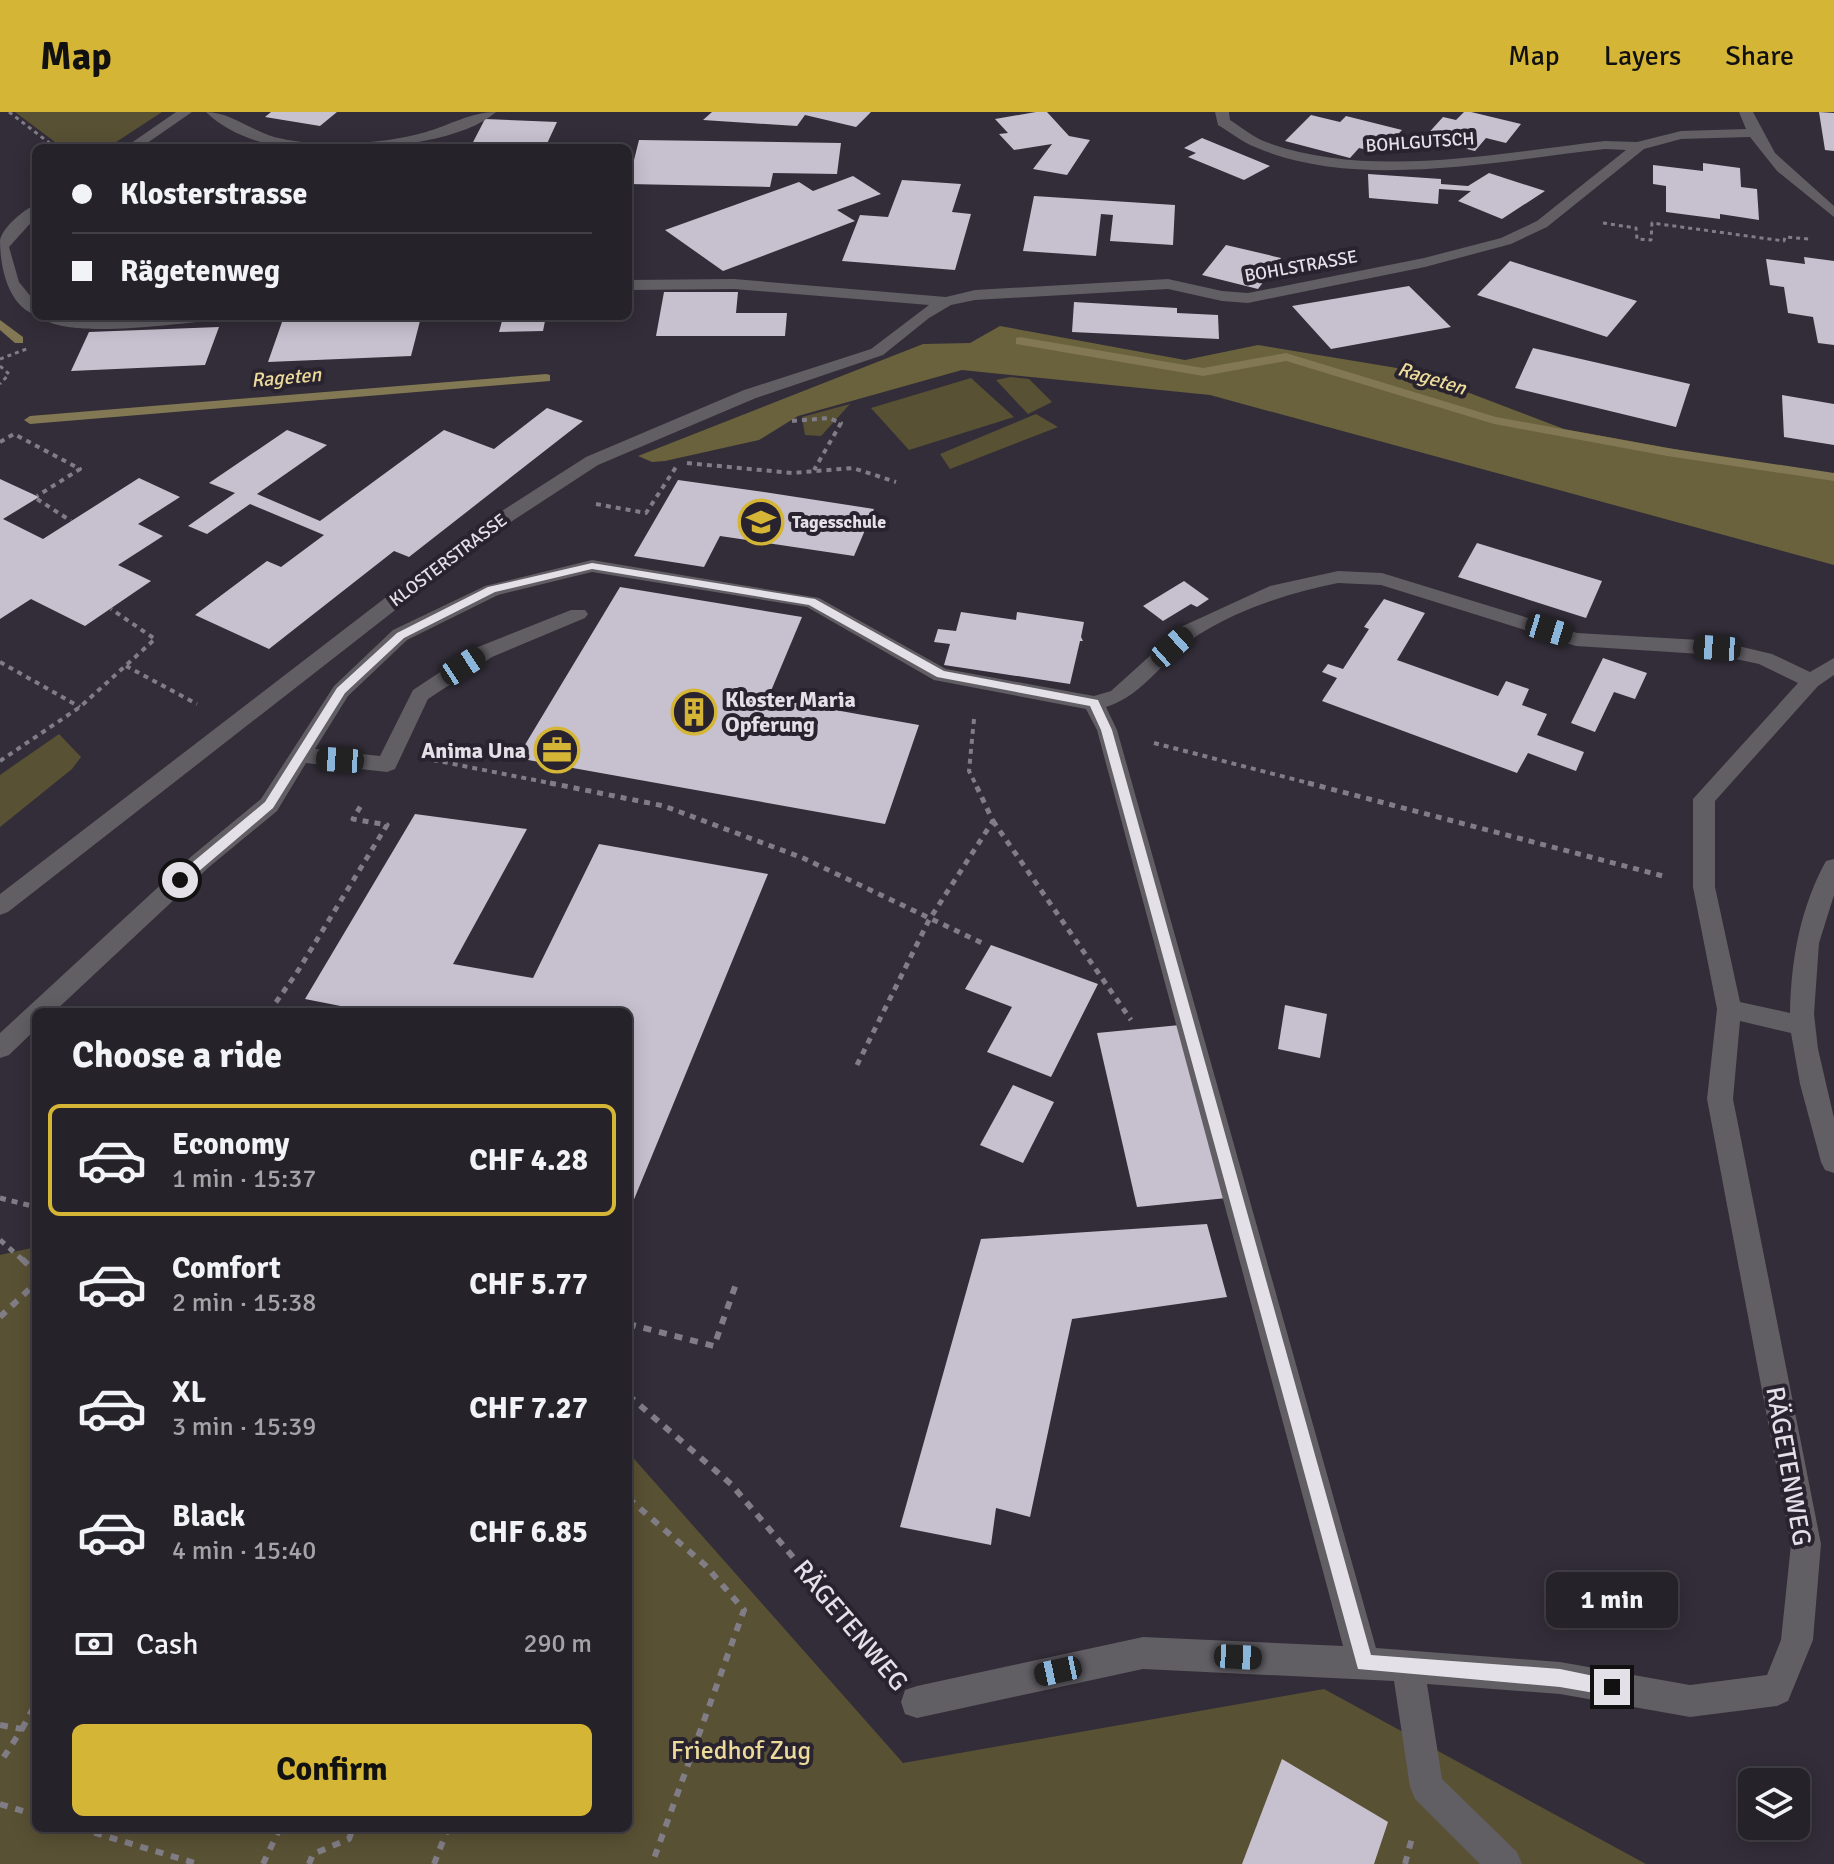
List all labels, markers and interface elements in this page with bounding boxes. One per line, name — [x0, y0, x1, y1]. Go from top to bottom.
text: Map — [40, 33, 112, 80]
text: Map — [1508, 39, 1560, 73]
text: Layers — [1604, 39, 1681, 73]
text: Share — [1725, 39, 1794, 73]
street label: BOHLGUTSCH — [1365, 127, 1475, 157]
text: Klosterstrasse — [120, 176, 308, 213]
street label: BOHLSTRASSE — [1243, 245, 1359, 287]
text: Rägetenweg — [120, 253, 280, 290]
water label: Rageten — [1395, 356, 1470, 401]
water label: Rageten — [250, 362, 323, 393]
school or university icon: Tagesschule — [737, 498, 785, 546]
street label: KLOSTERSTRASSE — [385, 509, 511, 611]
place label: Tagesschule — [792, 511, 886, 533]
car — [1523, 612, 1575, 648]
car — [1146, 622, 1198, 672]
car — [1692, 634, 1742, 662]
car — [436, 643, 490, 689]
place label: Kloster Maria Opferung — [725, 686, 856, 738]
building icon: Kloster Maria Opferung — [670, 688, 718, 736]
office icon: Anima Una — [533, 726, 581, 774]
place label: Anima Una — [421, 737, 526, 764]
car — [315, 746, 365, 774]
route start — [162, 862, 198, 898]
text: Choose a ride — [72, 1033, 282, 1078]
icon: car — [76, 1124, 148, 1196]
text: Economy — [172, 1126, 289, 1163]
text: CHF 4.28 — [469, 1142, 588, 1179]
text: 1 min · 15:37 — [172, 1163, 316, 1195]
icon: car — [76, 1248, 148, 1320]
text: Comfort — [172, 1250, 281, 1287]
text: CHF 5.77 — [469, 1266, 588, 1303]
text: 2 min · 15:38 — [172, 1287, 316, 1319]
icon: car — [76, 1372, 148, 1444]
text: XL — [172, 1374, 206, 1411]
street label: RÄGETENWEG — [1758, 1384, 1818, 1548]
text: CHF 7.27 — [469, 1390, 588, 1427]
text: 3 min · 15:39 — [172, 1411, 316, 1443]
icon: car — [76, 1496, 148, 1568]
text: Black — [172, 1498, 245, 1535]
text: CHF 6.85 — [469, 1514, 588, 1551]
text: 4 min · 15:40 — [172, 1535, 316, 1567]
street label: RÄGETENWEG — [786, 1554, 914, 1698]
callout: 1 min — [1546, 1571, 1678, 1627]
text: 1 min — [1581, 1584, 1643, 1616]
icon: cash — [72, 1622, 116, 1666]
text: Cash — [136, 1626, 199, 1663]
text: 290 m — [523, 1628, 592, 1660]
car — [1213, 1644, 1263, 1670]
car — [1032, 1654, 1084, 1688]
route end — [1594, 1669, 1630, 1705]
button: Confirm — [72, 1724, 592, 1816]
park label: Friedhof Zug — [671, 1735, 811, 1767]
map controls — [1738, 1768, 1810, 1840]
button: layers — [1738, 1768, 1810, 1840]

